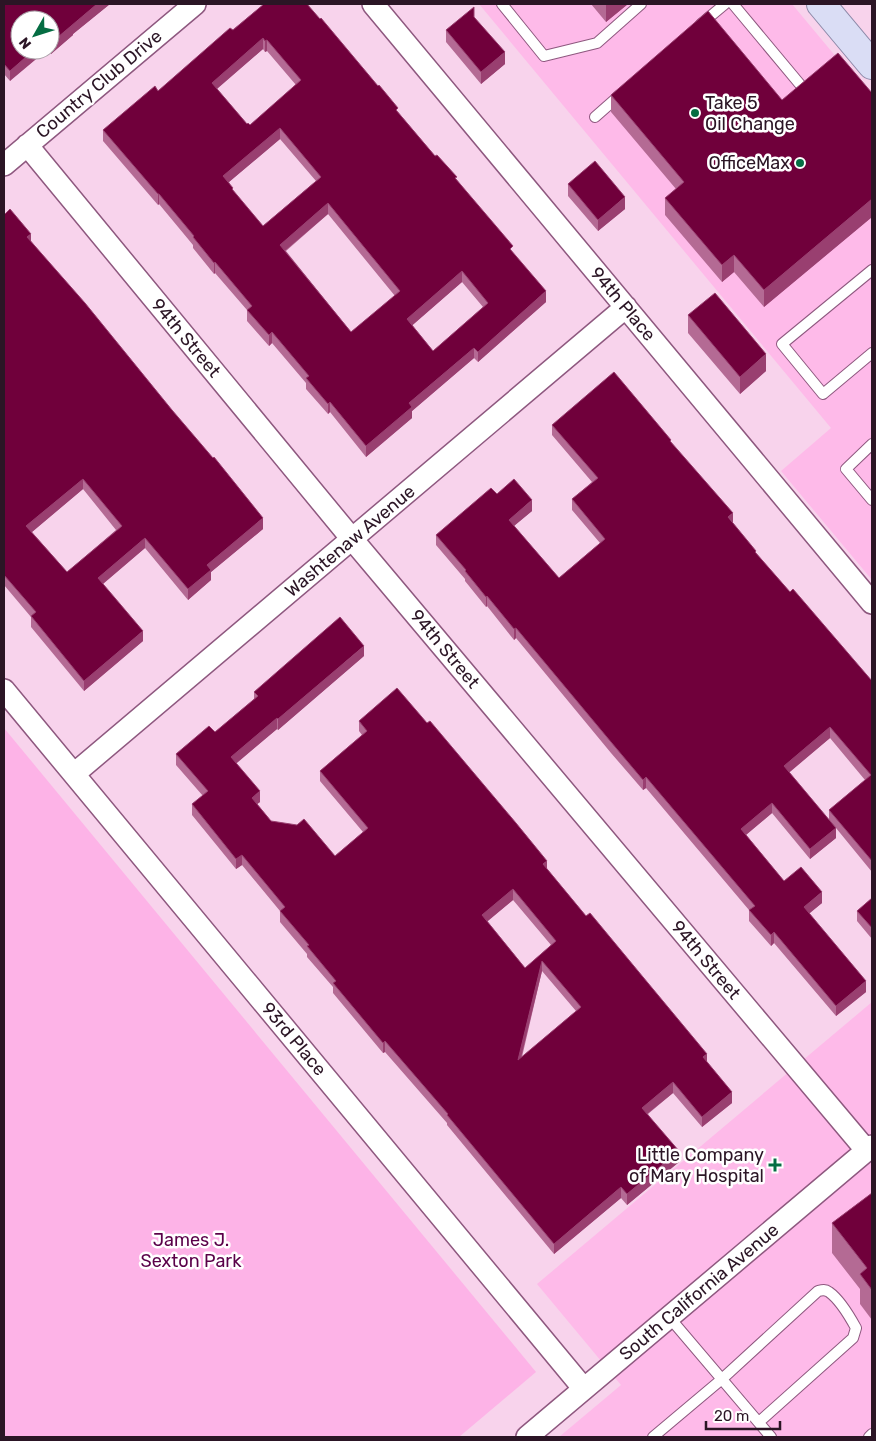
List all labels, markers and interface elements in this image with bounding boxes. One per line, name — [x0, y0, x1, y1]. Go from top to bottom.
north arrow — [10, 10, 60, 60]
street label: Country Club Drive — [32, 25, 166, 143]
text: N — [16, 34, 35, 52]
place label: Take 5 Oil Change — [705, 92, 795, 135]
marker: Take 5 Oil Change — [689, 107, 701, 119]
place label: OfficeMax — [708, 152, 790, 174]
marker: OfficeMax — [794, 157, 806, 169]
street label: 94th Place — [586, 262, 660, 346]
street label: 94th Street — [147, 294, 225, 382]
street label: Washtenaw Avenue — [281, 480, 419, 602]
street label: 94th Street — [406, 605, 484, 693]
street label: 94th Street — [667, 916, 745, 1004]
street label: 93rd Place — [257, 998, 331, 1080]
place label: Little Company of Mary Hospital — [629, 1144, 764, 1187]
marker: Little Company of Mary Hospital — [768, 1158, 782, 1172]
street label: South California Avenue — [615, 1219, 783, 1365]
park label: James J. Sexton Park — [141, 1229, 242, 1272]
scale bar — [706, 1398, 780, 1430]
text: 20 m — [714, 1407, 749, 1425]

